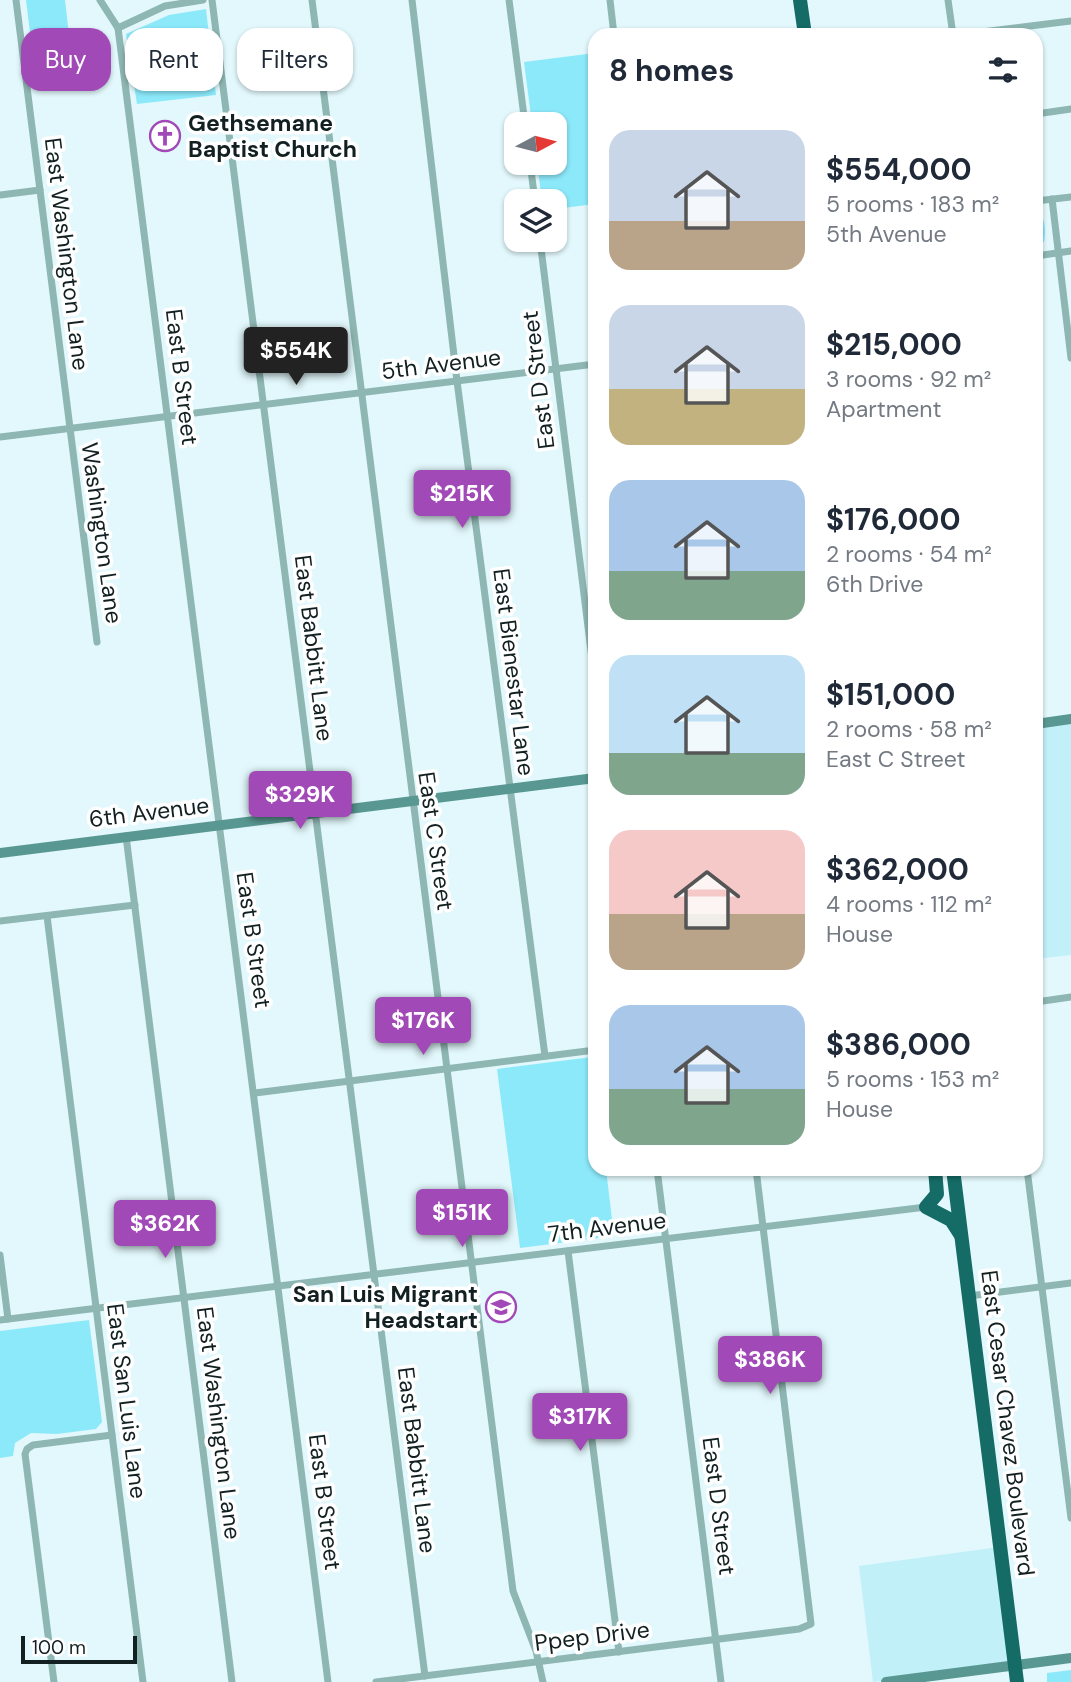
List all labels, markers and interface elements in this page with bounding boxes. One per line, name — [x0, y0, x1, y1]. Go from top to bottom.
chip: Buy — [21, 28, 111, 91]
chip: Rent — [125, 28, 223, 91]
chip: Filters — [237, 28, 353, 91]
text: 8 homes — [609, 51, 734, 90]
icon: filters — [984, 51, 1022, 89]
place label: Gethsemane Baptist Church — [188, 108, 357, 164]
north arrow — [504, 112, 567, 175]
map controls — [504, 112, 567, 252]
church icon: Gethsemane Baptist Church — [148, 119, 182, 153]
street label: East Washington Lane — [38, 136, 96, 372]
text: $554,000 — [826, 150, 972, 189]
icon: home — [665, 158, 749, 242]
button: layers — [504, 189, 567, 252]
text: 5 rooms · 183 m² — [826, 189, 999, 219]
text: 5th Avenue — [826, 219, 947, 249]
street label: East B Street — [159, 307, 205, 447]
street label: East D Street — [515, 309, 561, 451]
text: $215,000 — [826, 325, 962, 364]
pin: $554K — [247, 328, 345, 387]
icon: home — [665, 333, 749, 417]
text: $554K — [260, 335, 332, 365]
street label: 5th Avenue — [379, 342, 503, 386]
text: 3 rooms · 92 m² — [826, 364, 991, 394]
text: Apartment — [826, 394, 941, 424]
street label: Washington Lane — [74, 441, 130, 625]
pin: $215K — [413, 470, 511, 530]
text: $215K — [430, 478, 494, 508]
text: $176,000 — [826, 500, 961, 539]
icon: home — [665, 508, 749, 592]
text: 2 rooms · 54 m² — [826, 539, 992, 569]
street label: East Babbitt Lane — [288, 553, 340, 743]
street label: East Bienestar Lane — [486, 567, 542, 777]
text: 6th Drive — [826, 569, 923, 599]
text: $151,000 — [826, 675, 955, 714]
icon: home — [665, 683, 749, 767]
text: 2 rooms · 58 m² — [826, 714, 992, 744]
text: East C Street — [826, 744, 965, 774]
street label: East C Street — [411, 770, 461, 912]
pin: $329K — [251, 772, 349, 831]
text: $329K — [265, 779, 335, 809]
street label: 6th Avenue — [87, 790, 211, 834]
text: $362,000 — [826, 850, 969, 889]
icon: home — [665, 858, 749, 942]
street label: East B Street — [230, 870, 278, 1010]
text: 4 rooms · 112 m² — [826, 889, 992, 919]
text: House — [826, 919, 893, 949]
pin: $176K — [374, 998, 472, 1057]
text: $176K — [391, 1005, 455, 1035]
text: $386,000 — [826, 1025, 971, 1064]
icon: home — [665, 1033, 749, 1117]
text: 5 rooms · 153 m² — [826, 1064, 999, 1094]
text: House — [826, 1094, 893, 1124]
pin: $151K — [413, 1190, 511, 1249]
text: $151K — [432, 1197, 492, 1227]
pin: $362K — [116, 1200, 214, 1260]
street label: 7th Avenue — [546, 1205, 668, 1249]
text: $362K — [130, 1208, 200, 1238]
street label: East Cesar Chavez Boulevard — [974, 1268, 1042, 1578]
place label: San Luis Migrant Headstart — [293, 1279, 478, 1335]
school or university icon: San Luis Migrant Headstart — [484, 1290, 518, 1324]
street label: East San Luis Lane — [100, 1302, 154, 1500]
street label: East Washington Lane — [190, 1305, 248, 1541]
pin: $386K — [721, 1336, 819, 1396]
text: $386K — [734, 1344, 806, 1374]
street label: East Babbitt Lane — [391, 1365, 443, 1555]
pin: $317K — [531, 1394, 629, 1453]
text: $317K — [548, 1401, 612, 1431]
street label: East B Street — [302, 1432, 348, 1572]
street label: East D Street — [696, 1435, 742, 1577]
street label: Ppep Drive — [533, 1614, 651, 1658]
scale bar — [21, 1633, 136, 1665]
text: 100 m — [32, 1635, 86, 1660]

